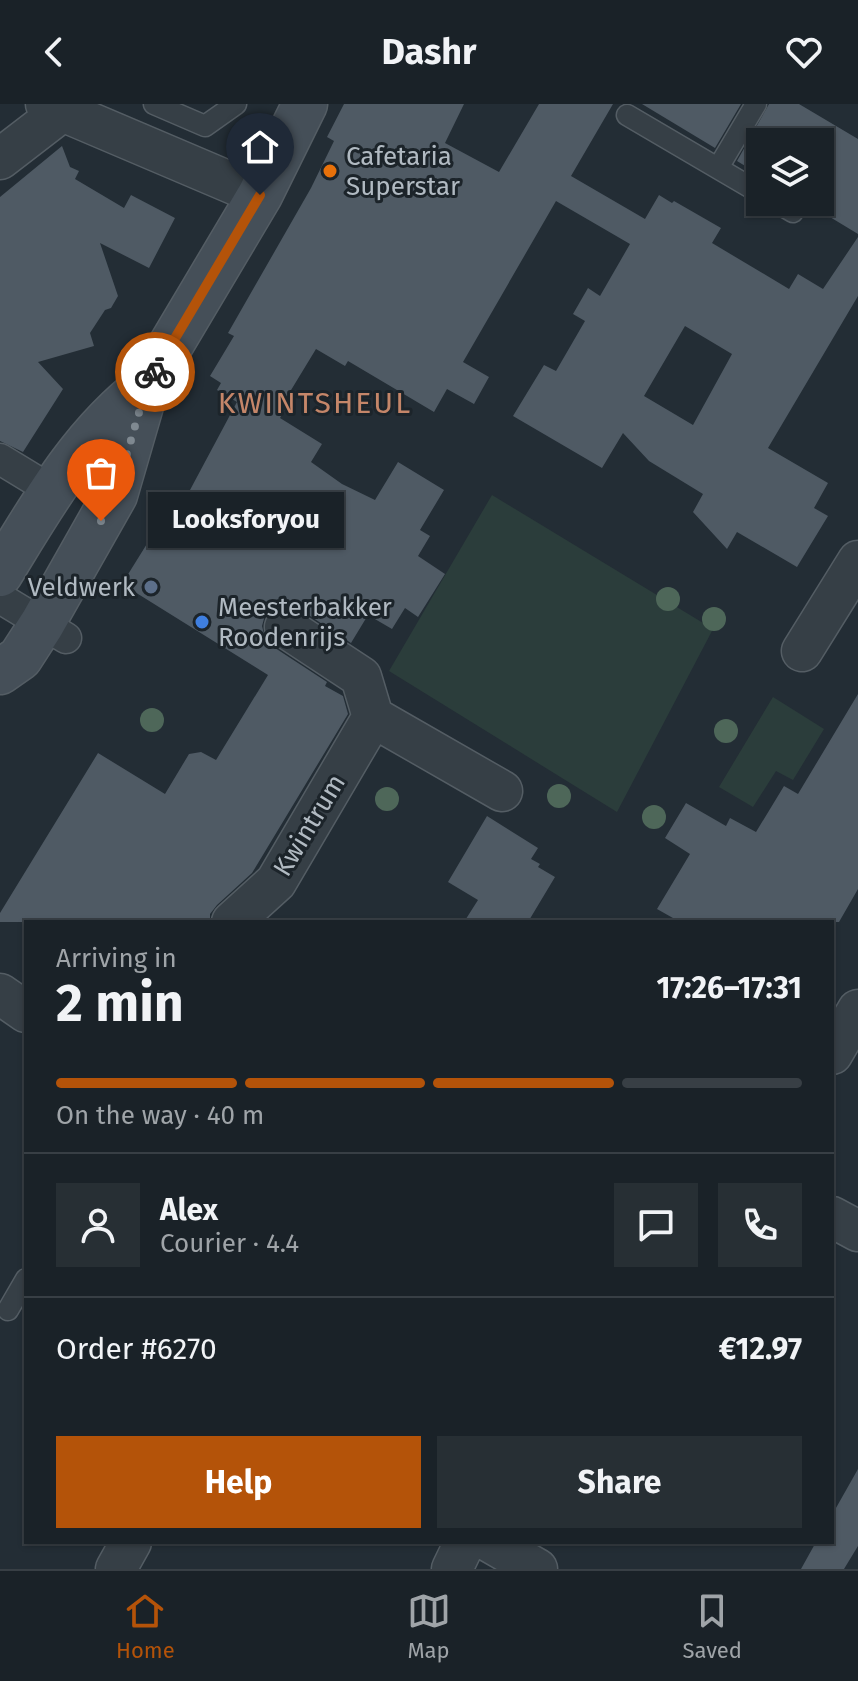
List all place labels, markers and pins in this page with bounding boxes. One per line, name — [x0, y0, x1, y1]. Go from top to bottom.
pin — [226, 113, 294, 195]
place label: Cafetaria Superstar — [346, 141, 460, 202]
marker: Cafetaria Superstar — [321, 162, 339, 180]
pin — [67, 439, 135, 521]
callout: Looksforyou — [149, 493, 345, 549]
place label: Veldwerk — [28, 572, 136, 603]
marker: Veldwerk — [142, 578, 160, 596]
place label: Meesterbakker Roodenrijs — [218, 592, 392, 653]
marker: Meesterbakker Roodenrijs — [193, 613, 211, 631]

